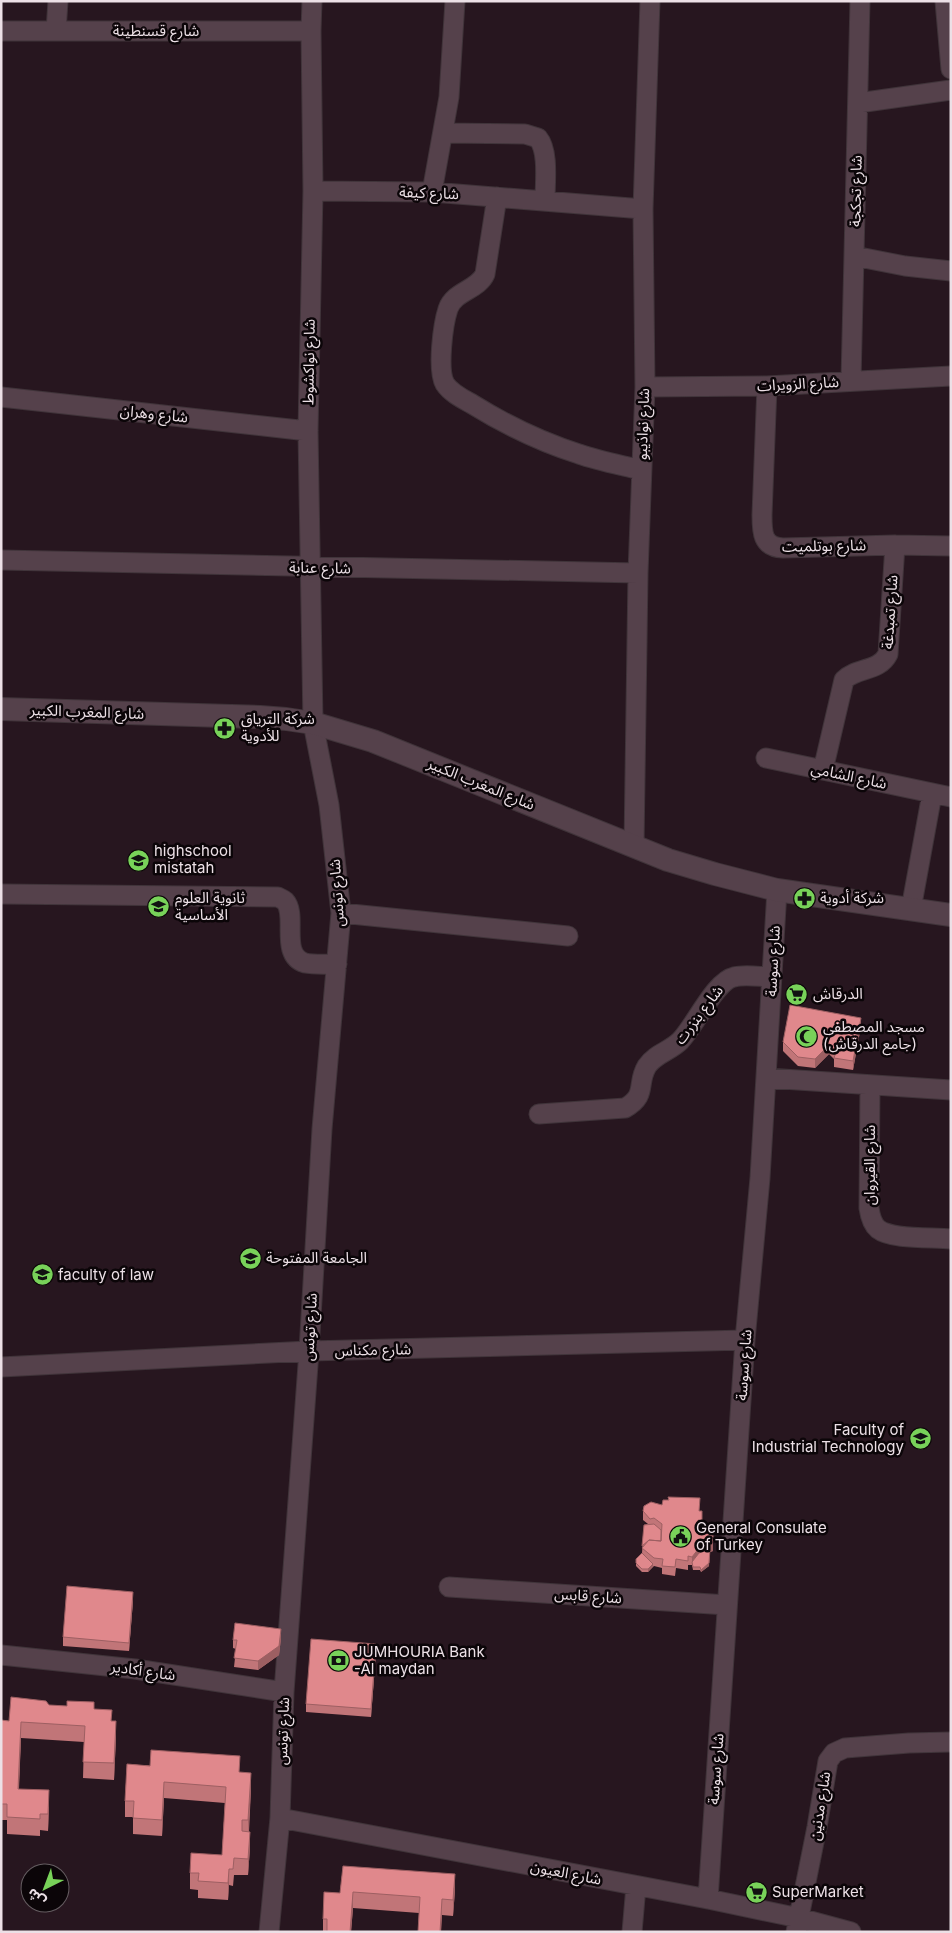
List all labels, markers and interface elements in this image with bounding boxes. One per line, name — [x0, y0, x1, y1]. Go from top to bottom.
street label: شارع قسنطينة — [113, 21, 200, 43]
street label: شارع تجكجة — [845, 155, 869, 227]
street label: شارع كيفة — [399, 182, 460, 206]
street label: شارع نواكشوط — [298, 319, 322, 405]
street label: شارع الزويرات — [756, 372, 840, 398]
street label: شارع نواذيبو — [632, 387, 656, 460]
street label: شارع وهران — [119, 400, 189, 430]
street label: شارع بوتلميت — [782, 535, 867, 559]
street label: شارع عنابة — [289, 557, 351, 581]
street label: شارع تمبدغة — [877, 574, 905, 650]
street label: شارع المغرب الكبير — [28, 700, 145, 726]
place label: شركة الترياق للأدوية — [241, 709, 315, 745]
pharmacy icon: شركة الترياق للأدوية — [213, 716, 237, 740]
street label: شارع المغرب الكبير — [423, 753, 538, 817]
street label: شارع الشامي — [809, 758, 889, 796]
place label: highschool mistatah — [154, 841, 232, 877]
school or university icon: highschool mistatah — [126, 848, 150, 872]
street label: شارع تونس — [325, 858, 351, 928]
pharmacy icon: شركة أدوية — [792, 886, 816, 910]
place label: ثانوية العلوم الأساسية — [175, 888, 245, 924]
place label: شركة أدوية — [820, 888, 884, 907]
school or university icon: ثانوية العلوم الأساسية — [147, 895, 171, 919]
street label: شارع سوسة — [761, 925, 787, 997]
street label: شارع بنزرت — [670, 981, 729, 1050]
supermarket icon: الدرقاش — [785, 982, 809, 1006]
place label: الدرقاش — [813, 984, 863, 1003]
place label: مسجد المصطفى (جامع الدرقاش) — [823, 1017, 925, 1056]
mosque icon: مسجد المصطفى (جامع الدرقاش) — [795, 1024, 819, 1048]
street label: شارع القيروان — [860, 1125, 882, 1205]
school or university icon: الجامعة المفتوحة — [238, 1246, 262, 1270]
place label: الجامعة المفتوحة — [266, 1248, 367, 1267]
school or university icon: faculty of law — [30, 1263, 54, 1287]
place label: faculty of law — [58, 1265, 154, 1284]
street label: شارع تونس — [298, 1292, 324, 1362]
street label: شارع سوسة — [732, 1328, 758, 1401]
street label: شارع مكناس — [335, 1339, 412, 1363]
place label: Faculty of Industrial Technology — [752, 1420, 905, 1456]
school or university icon: Faculty of Industrial Technology — [908, 1427, 932, 1451]
place label: General Consulate of Turkey — [696, 1518, 827, 1554]
public building icon: General Consulate of Turkey — [668, 1525, 692, 1549]
street label: شارع قابس — [553, 1584, 623, 1610]
place label: JUMHOURIA Bank -Al maydan — [354, 1642, 485, 1678]
bank icon: JUMHOURIA Bank -Al maydan — [326, 1649, 350, 1673]
street label: شارع أكادير — [108, 1656, 177, 1687]
street label: شارع تونس — [272, 1696, 296, 1765]
street label: شارع سوسة — [704, 1732, 730, 1805]
street label: شارع مدنين — [805, 1770, 837, 1842]
street label: شارع العيون — [529, 1856, 603, 1892]
north arrow — [20, 1863, 70, 1913]
supermarket icon: SuperMarket — [744, 1880, 768, 1904]
place label: SuperMarket — [772, 1882, 864, 1901]
text: ش — [23, 1885, 49, 1911]

